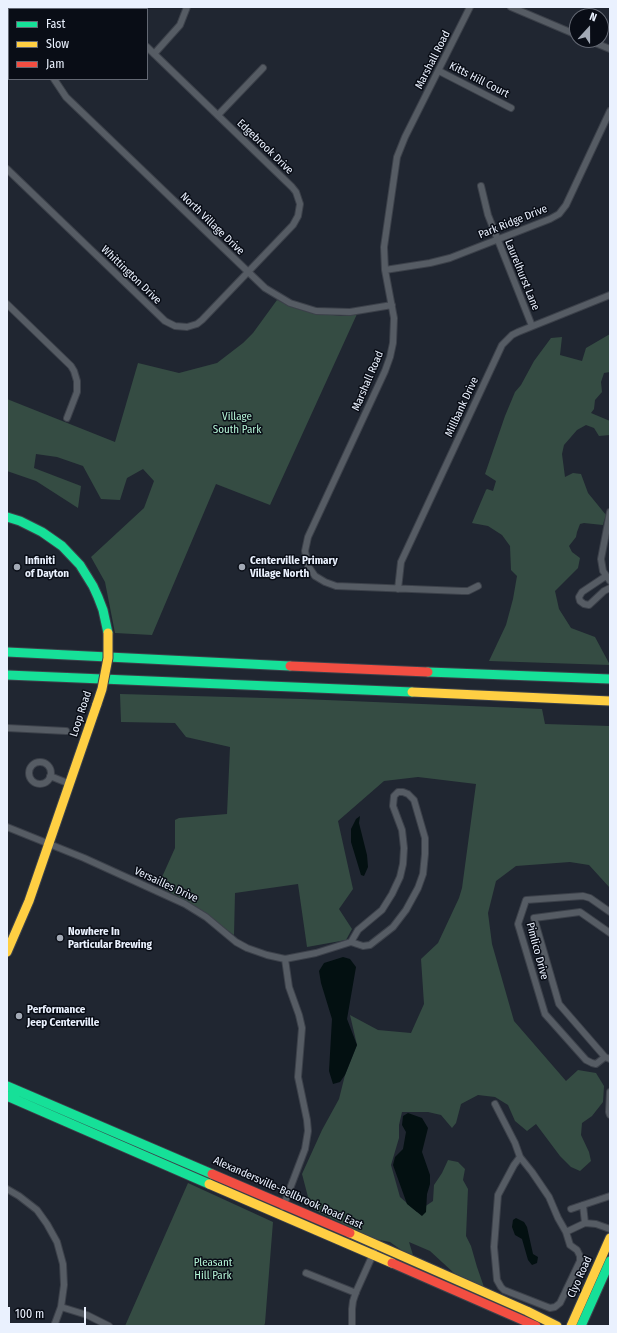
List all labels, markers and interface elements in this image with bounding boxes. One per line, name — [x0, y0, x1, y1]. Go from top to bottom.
legend — [8, 8, 148, 80]
north arrow — [569, 8, 609, 48]
text: N — [588, 10, 599, 25]
text: Fast — [46, 17, 65, 31]
street label: Marshall Road — [413, 29, 453, 91]
text: Slow — [46, 37, 69, 51]
text: Jam — [46, 57, 64, 71]
street label: Kitts Hill Court — [447, 59, 511, 101]
street label: Edgebrook Drive — [234, 117, 296, 177]
street label: North Village Drive — [177, 190, 247, 258]
street label: Park Ridge Drive — [477, 202, 549, 242]
street label: Laurelhurst Lane — [502, 238, 542, 312]
street label: Whittington Drive — [98, 243, 164, 307]
street label: Marshall Road — [349, 349, 387, 413]
street label: Millbank Drive — [442, 375, 482, 439]
park label: Village South Park — [213, 410, 261, 436]
place label: Infiniti of Dayton — [25, 554, 69, 580]
place label: Centerville Primary Village North — [250, 554, 338, 580]
marker: Infiniti of Dayton — [12, 562, 22, 572]
marker: Centerville Primary Village North — [237, 562, 247, 572]
street label: Loop Road — [67, 689, 95, 739]
street label: Versailles Drive — [132, 864, 200, 906]
street label: Pimlico Drive — [523, 921, 551, 981]
place label: Nowhere In Particular Brewing — [68, 925, 152, 951]
marker: Nowhere In Particular Brewing — [55, 933, 65, 943]
place label: Performance Jeep Centerville — [27, 1003, 99, 1029]
marker: Performance Jeep Centerville — [14, 1011, 24, 1021]
street label: Alexandersville-Bellbrook Road East — [211, 1154, 365, 1232]
street label: Clyo Road — [565, 1254, 595, 1300]
park label: Pleasant Hill Park — [194, 1256, 232, 1282]
scale bar — [10, 1299, 88, 1325]
text: 100 m — [15, 1307, 44, 1321]

